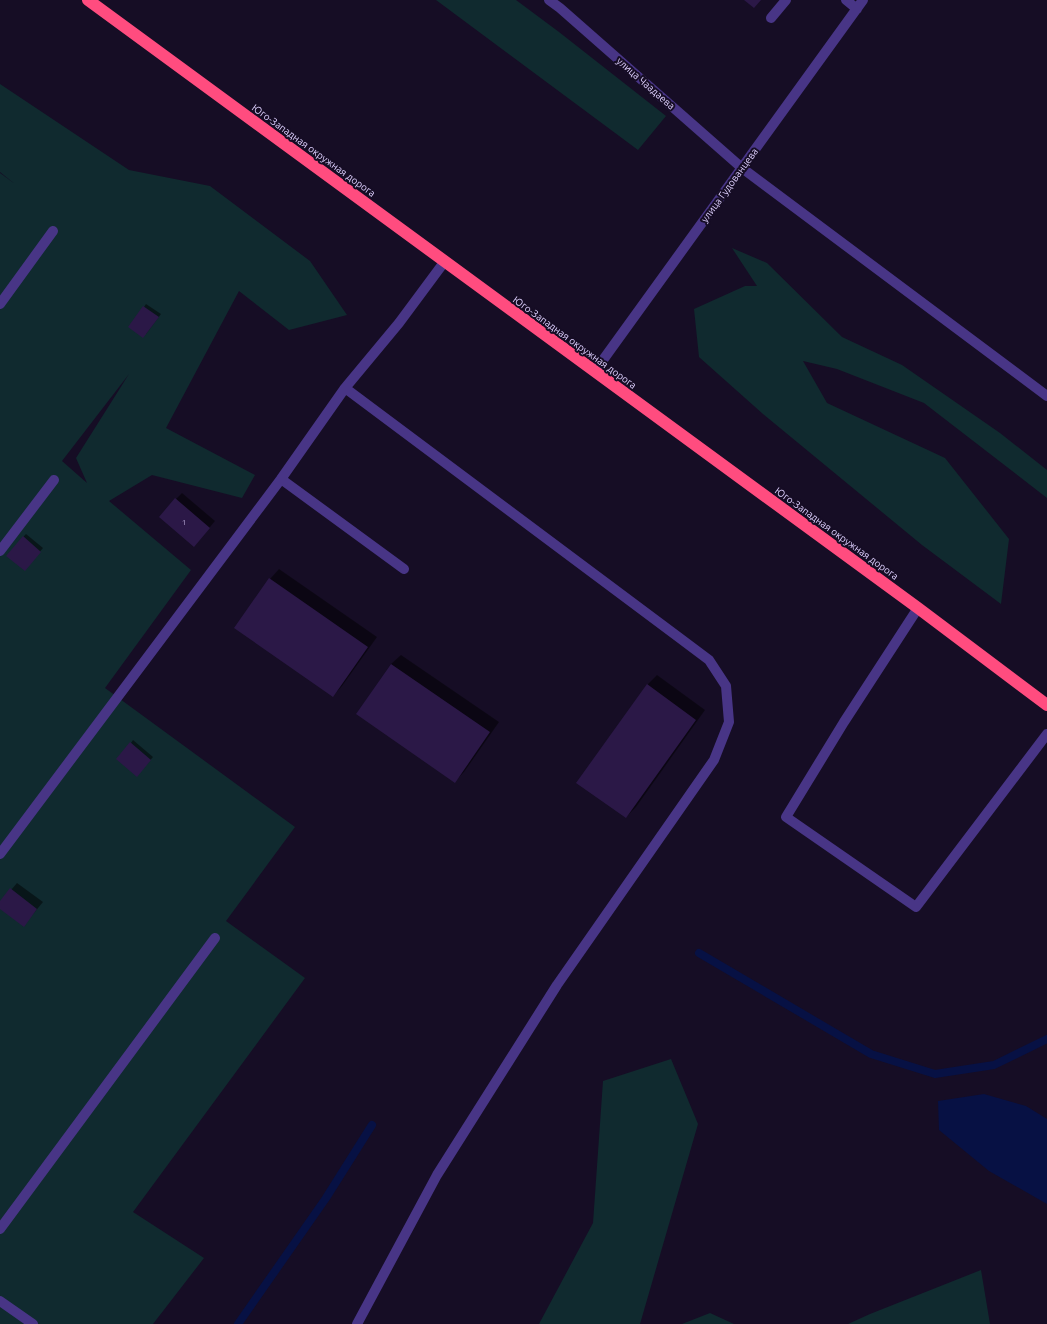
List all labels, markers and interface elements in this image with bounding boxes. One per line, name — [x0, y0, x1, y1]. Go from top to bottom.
street label: улица Чаадаева — [614, 55, 677, 112]
street label: Юго-Западная окружная дорога — [250, 102, 377, 199]
street label: улица Гудованцева — [699, 146, 760, 225]
street label: Юго-Западная окружная дорога — [511, 294, 638, 391]
street label: Юго-Западная окружная дорога — [773, 485, 900, 582]
house number: 1 — [182, 518, 186, 527]

